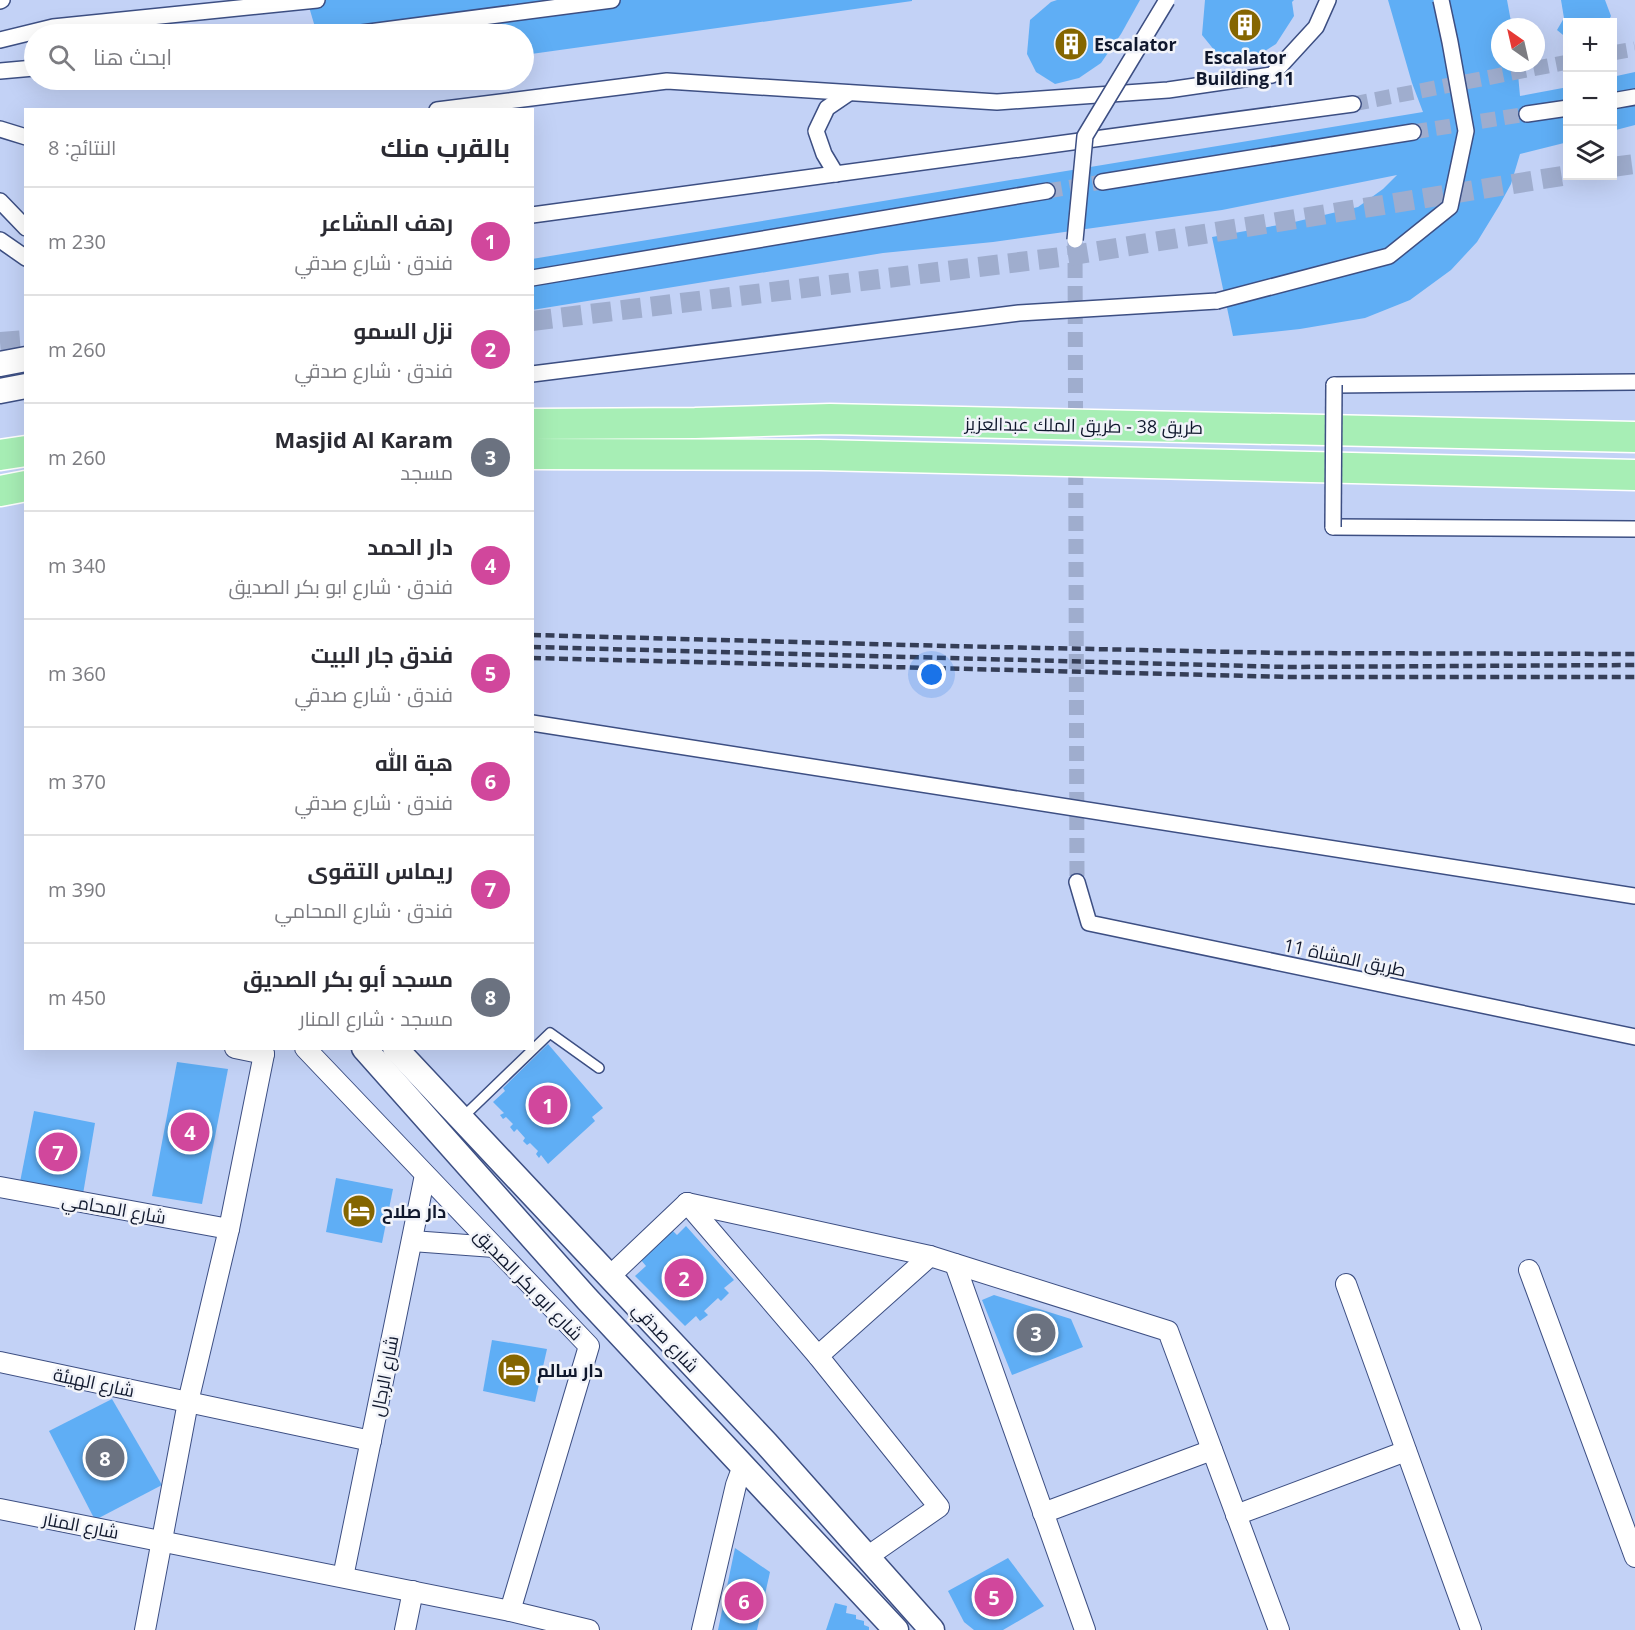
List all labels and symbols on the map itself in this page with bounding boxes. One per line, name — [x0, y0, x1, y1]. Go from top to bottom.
building icon: Escalator Building 11 — [1227, 7, 1263, 43]
north arrow — [1491, 18, 1545, 72]
building icon: Escalator — [1053, 26, 1089, 62]
place label: Escalator — [1094, 32, 1177, 56]
place label: Escalator Building 11 — [1195, 45, 1295, 90]
street label: طريق 38 - طريق الملك عبدالعزيز — [964, 411, 1203, 440]
your location — [917, 660, 946, 689]
street label: طريق المشاة 11 — [1281, 932, 1408, 983]
pin: 1 — [528, 1082, 568, 1128]
pin: 4 — [170, 1110, 210, 1154]
pin: 7 — [38, 1130, 78, 1174]
street label: شارع المحامي — [60, 1187, 168, 1232]
hotel icon: دار صلاح — [341, 1193, 377, 1229]
place label: دار صلاح — [382, 1199, 446, 1224]
street label: شارع ابو بكر الصديق — [469, 1223, 589, 1346]
pin: 2 — [664, 1256, 704, 1300]
street label: شارع صدقي — [625, 1297, 705, 1379]
pin: 3 — [1016, 1310, 1056, 1356]
street label: شارع الرجال — [364, 1333, 405, 1419]
hotel icon: دار سالم — [496, 1352, 532, 1388]
place label: دار سالم — [537, 1358, 603, 1383]
street label: شارع الهيئة — [51, 1362, 137, 1403]
pin: 8 — [86, 1436, 124, 1480]
street label: شارع المنار — [40, 1506, 121, 1545]
pin: 5 — [974, 1574, 1014, 1620]
pin: 6 — [724, 1578, 764, 1624]

